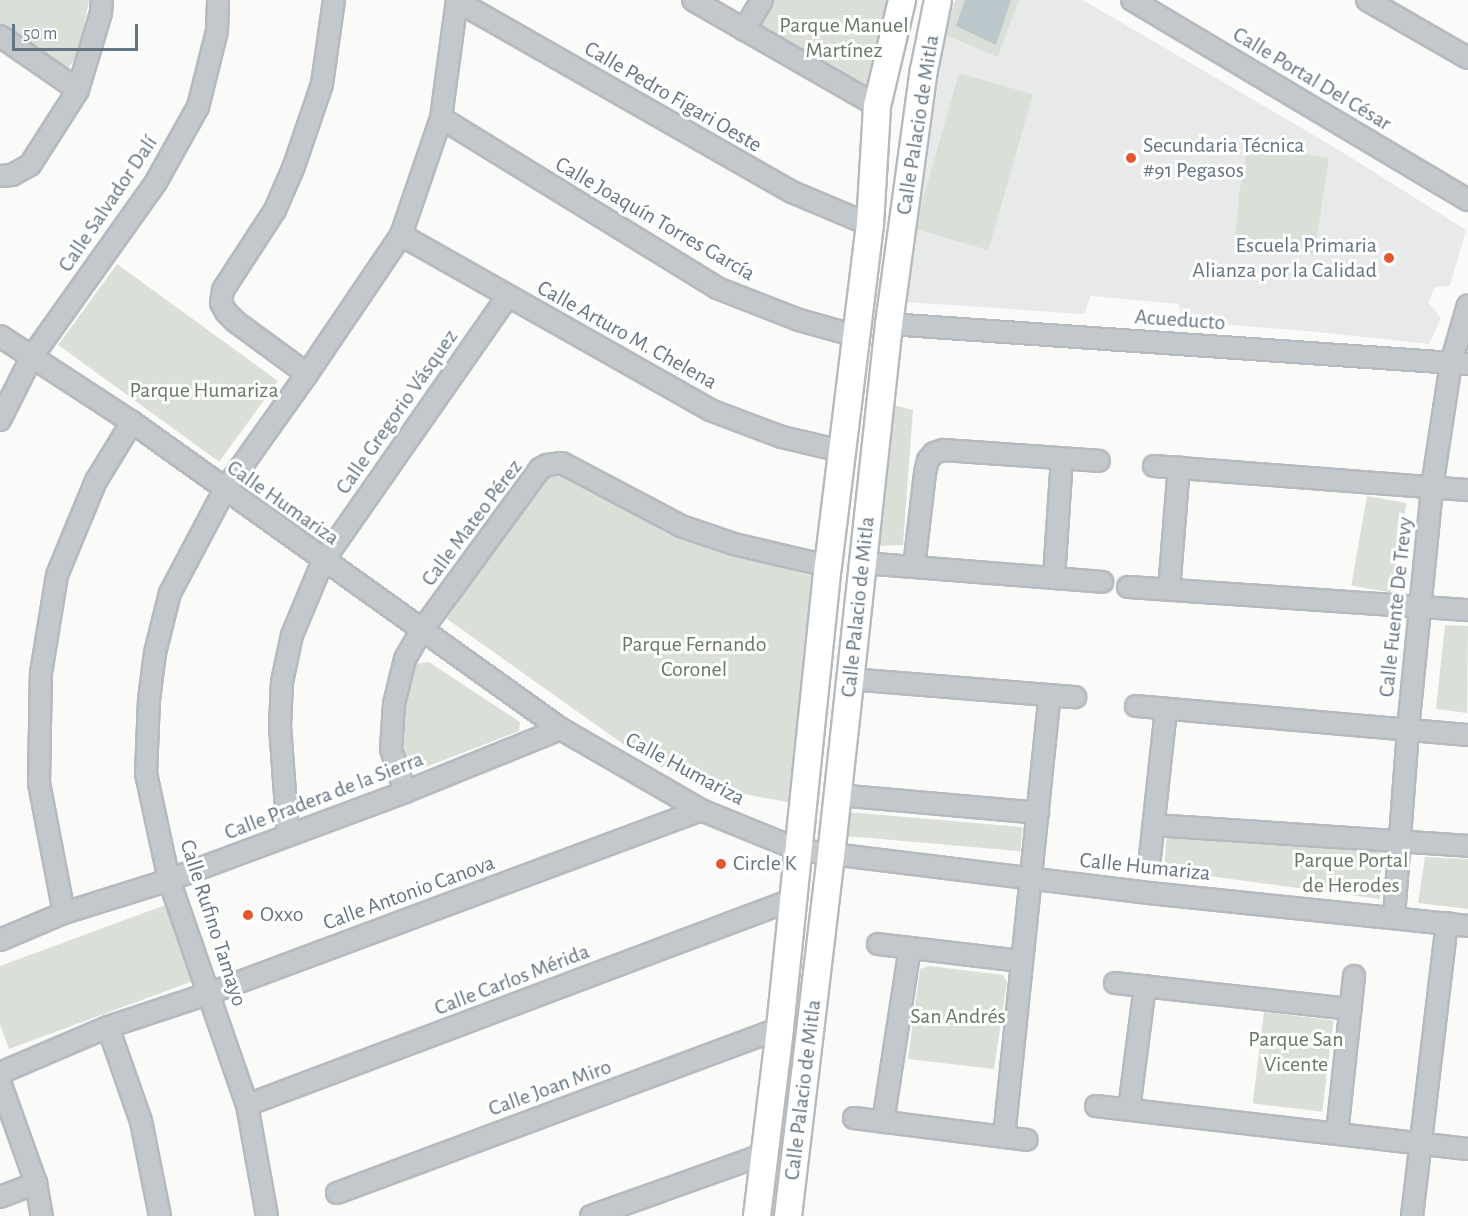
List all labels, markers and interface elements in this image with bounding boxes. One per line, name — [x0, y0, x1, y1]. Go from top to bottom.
scale bar — [15, 12, 141, 50]
park label: Parque Manuel Martínez — [779, 12, 909, 63]
street label: Calle Portal Del César — [1228, 21, 1396, 137]
text: 50 m — [23, 25, 57, 43]
street label: Calle Palacio de Mitla — [891, 33, 945, 217]
street label: Calle Pedro Figari Oeste — [580, 36, 766, 158]
street label: Calle Salvador Dalí — [53, 131, 163, 277]
place label: Secundaria Técnica #91 Pegasos — [1143, 132, 1304, 184]
street label: Calle Joaquín Torres García — [550, 151, 760, 287]
marker: Secundaria Técnica #91 Pegasos — [1124, 151, 1138, 165]
place label: Escuela Primaria Alianza por la Calidad — [1192, 232, 1377, 284]
marker: Escuela Primaria Alianza por la Calidad — [1382, 251, 1396, 265]
street label: Calle Arturo M. Chelena — [532, 275, 722, 395]
street label: Acueducto — [1134, 304, 1226, 336]
street label: Calle Gregorio Vásquez — [330, 324, 464, 500]
park label: Parque Humariza — [129, 378, 279, 404]
street label: Calle Mateo Pérez — [416, 454, 528, 592]
street label: Calle Humariza — [222, 455, 344, 551]
street label: Calle Palacio de Mitla — [835, 515, 881, 699]
street label: Calle Fuente De Trevy — [1373, 516, 1419, 698]
park label: Parque Fernando Coronel — [622, 631, 766, 682]
street label: Calle Humariza — [621, 727, 749, 811]
street label: Calle Pradera de la Sierra — [221, 746, 427, 846]
street label: Calle Rufino Tamayo — [174, 836, 252, 1010]
street label: Calle Humariza — [1078, 847, 1212, 887]
park label: Parque Portal de Herodes — [1294, 847, 1408, 898]
street label: Calle Antonio Canova — [320, 850, 498, 936]
place label: Circle K — [733, 851, 797, 877]
marker: Circle K — [714, 857, 728, 871]
place label: Oxxo — [260, 902, 304, 928]
marker: Oxxo — [241, 908, 255, 922]
street label: Calle Carlos Mérida — [431, 938, 593, 1022]
street label: Calle Palacio de Mitla — [779, 998, 827, 1182]
park label: San Andrés — [910, 1004, 1006, 1030]
park label: Parque San Vicente — [1248, 1026, 1344, 1078]
street label: Calle Joan Miro — [485, 1054, 615, 1122]

